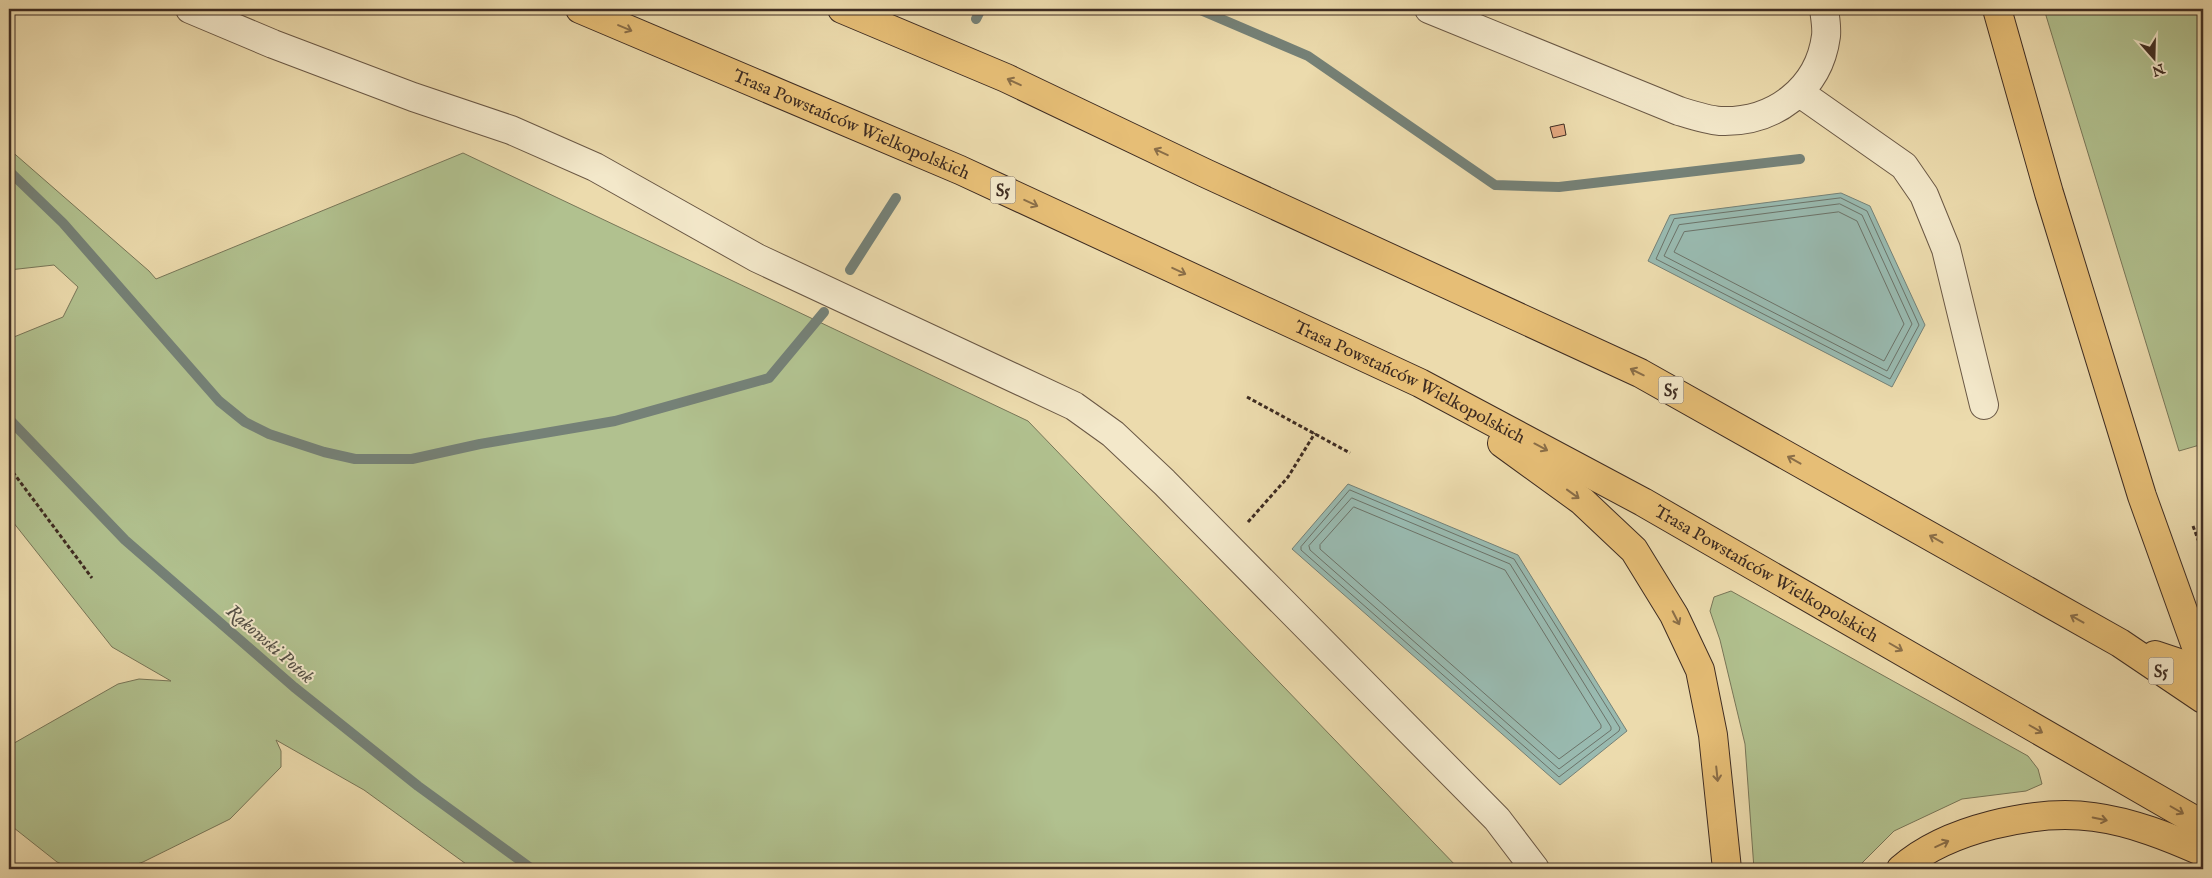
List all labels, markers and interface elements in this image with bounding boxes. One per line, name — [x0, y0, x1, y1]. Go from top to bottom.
one-way arrow — [617, 23, 632, 33]
north arrow — [2130, 32, 2180, 82]
text: N — [2149, 58, 2168, 80]
street label: Trasa Powstańców Wielkopolskich — [729, 65, 974, 186]
one-way arrow — [1007, 77, 1022, 86]
one-way arrow — [1154, 146, 1169, 156]
road number: S5 — [990, 176, 1016, 204]
one-way arrow — [1023, 199, 1038, 208]
one-way arrow — [1171, 267, 1186, 277]
street label: Trasa Powstańców Wielkopolskich — [1290, 316, 1529, 450]
one-way arrow — [1630, 367, 1645, 376]
road number: S5 — [1658, 376, 1684, 404]
one-way arrow — [1533, 443, 1547, 453]
one-way arrow — [1787, 454, 1802, 464]
one-way arrow — [1566, 489, 1579, 500]
street label: Trasa Powstańców Wielkopolskich — [1650, 501, 1882, 648]
one-way arrow — [1929, 534, 1943, 544]
water label: Rakowski Potok — [221, 600, 319, 690]
one-way arrow — [1671, 610, 1681, 625]
one-way arrow — [2070, 614, 2085, 624]
one-way arrow — [1888, 643, 1902, 653]
road number: S5 — [2148, 658, 2174, 684]
one-way arrow — [2029, 724, 2043, 734]
one-way arrow — [1712, 765, 1722, 781]
one-way arrow — [2170, 805, 2184, 815]
one-way arrow — [2091, 815, 2107, 824]
one-way arrow — [1934, 839, 1949, 849]

